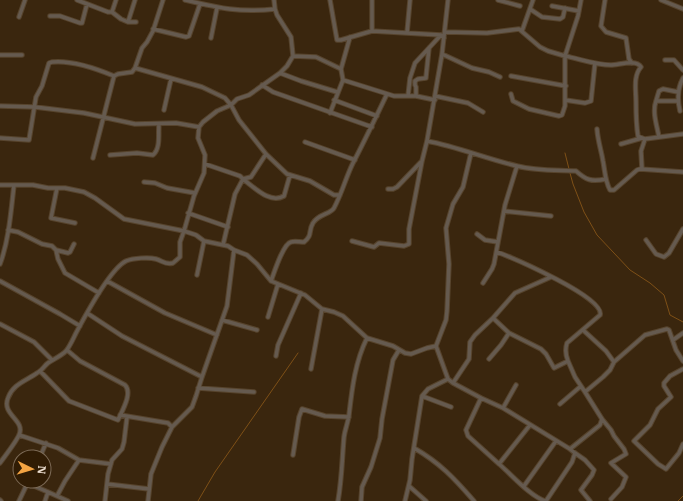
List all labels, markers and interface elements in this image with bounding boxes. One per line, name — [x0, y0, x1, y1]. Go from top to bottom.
north arrow — [12, 449, 52, 489]
text: N — [35, 465, 49, 475]

